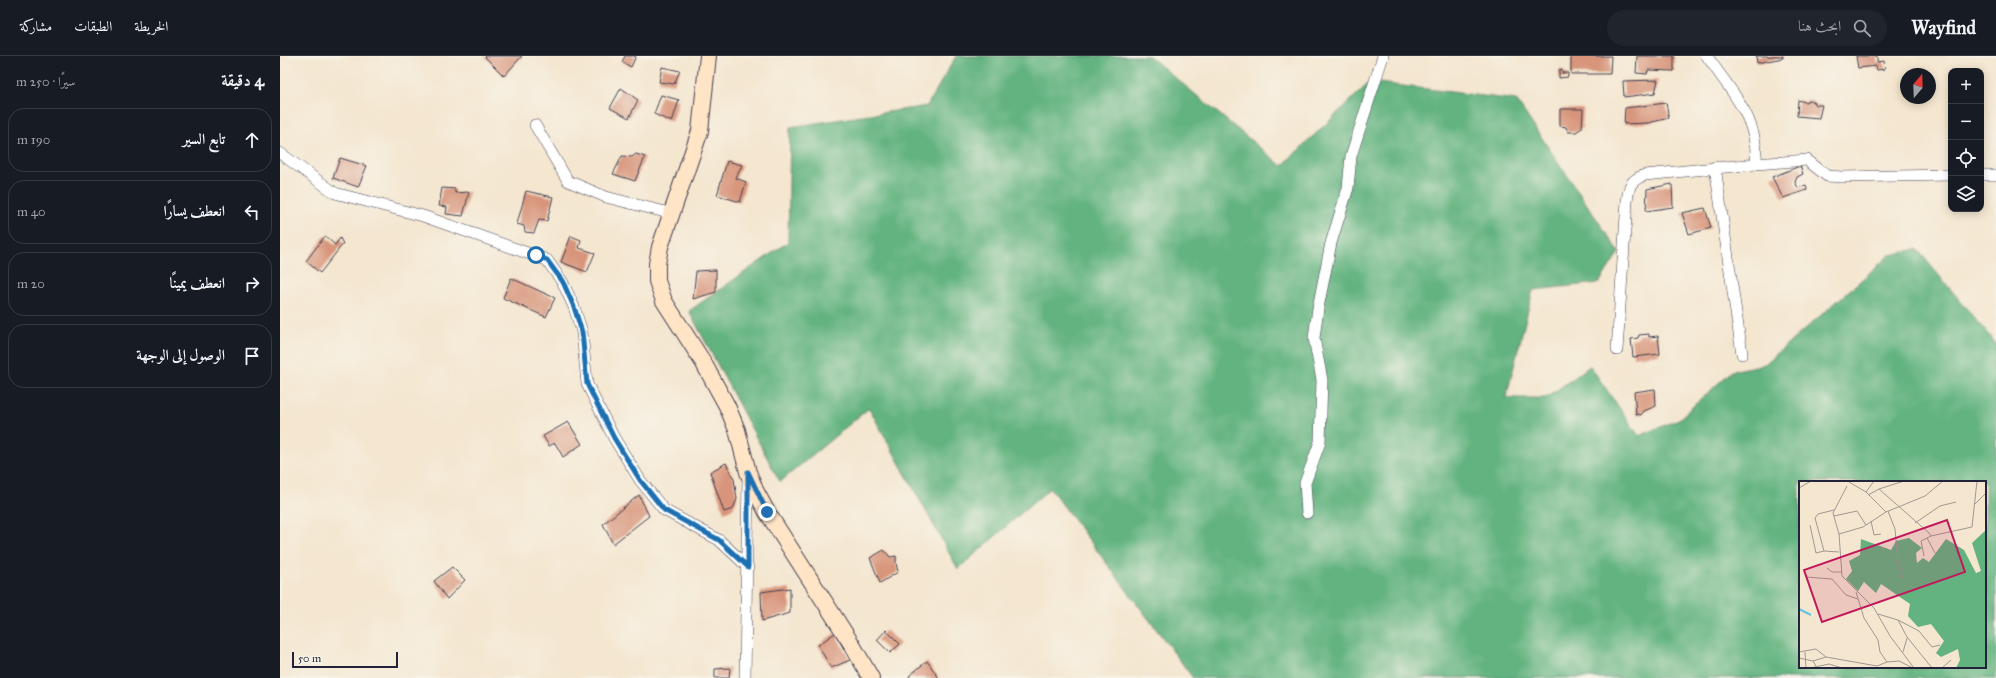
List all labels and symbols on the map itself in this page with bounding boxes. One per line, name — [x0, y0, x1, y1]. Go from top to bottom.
north arrow — [1900, 68, 1936, 104]
route start — [527, 246, 545, 264]
inset map — [1799, 481, 1986, 668]
route end — [758, 503, 776, 521]
scale bar — [292, 650, 398, 669]

